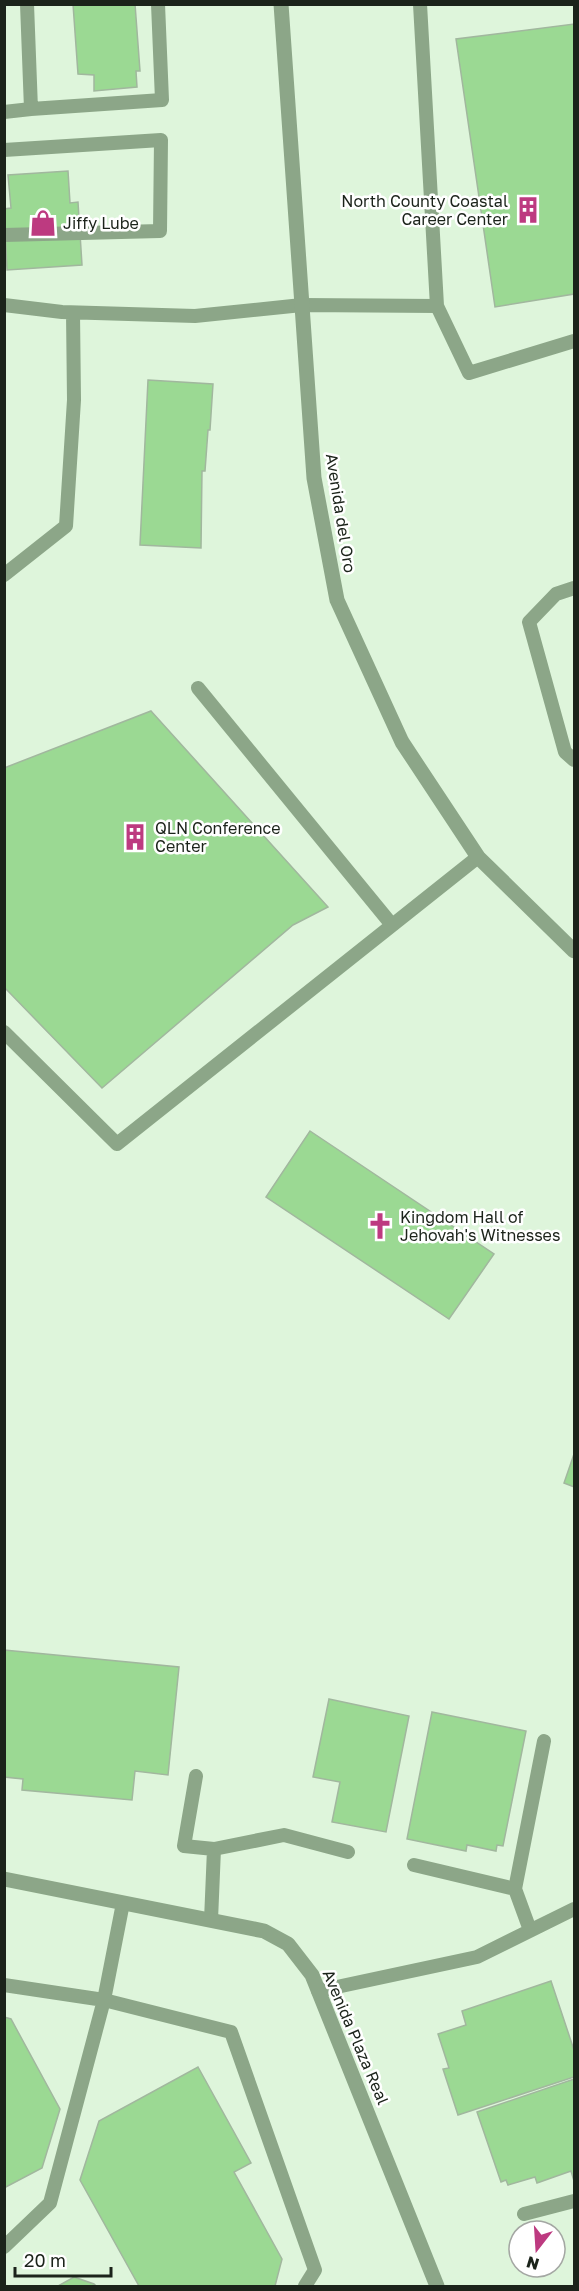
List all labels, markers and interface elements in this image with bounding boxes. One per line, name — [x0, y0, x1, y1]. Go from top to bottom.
place label: North County Coastal Career Center — [341, 191, 508, 229]
building icon: North County Coastal Career Center — [513, 195, 543, 225]
shop icon: Jiffy Lube — [28, 208, 58, 238]
place label: Jiffy Lube — [63, 213, 139, 233]
street label: Avenida del Oro — [322, 452, 360, 574]
place label: QLN Conference Center — [155, 818, 281, 856]
building icon: QLN Conference Center — [120, 822, 150, 852]
place label: Kingdom Hall of Jehovah's Witnesses — [400, 1207, 560, 1245]
church icon: Kingdom Hall of Jehovah's Witnesses — [365, 1211, 395, 1241]
street label: Avenida Plaza Real — [319, 1966, 393, 2108]
north arrow — [507, 2219, 567, 2279]
scale bar — [15, 2240, 111, 2278]
text: 20 m — [24, 2249, 66, 2271]
text: N — [524, 2252, 541, 2275]

